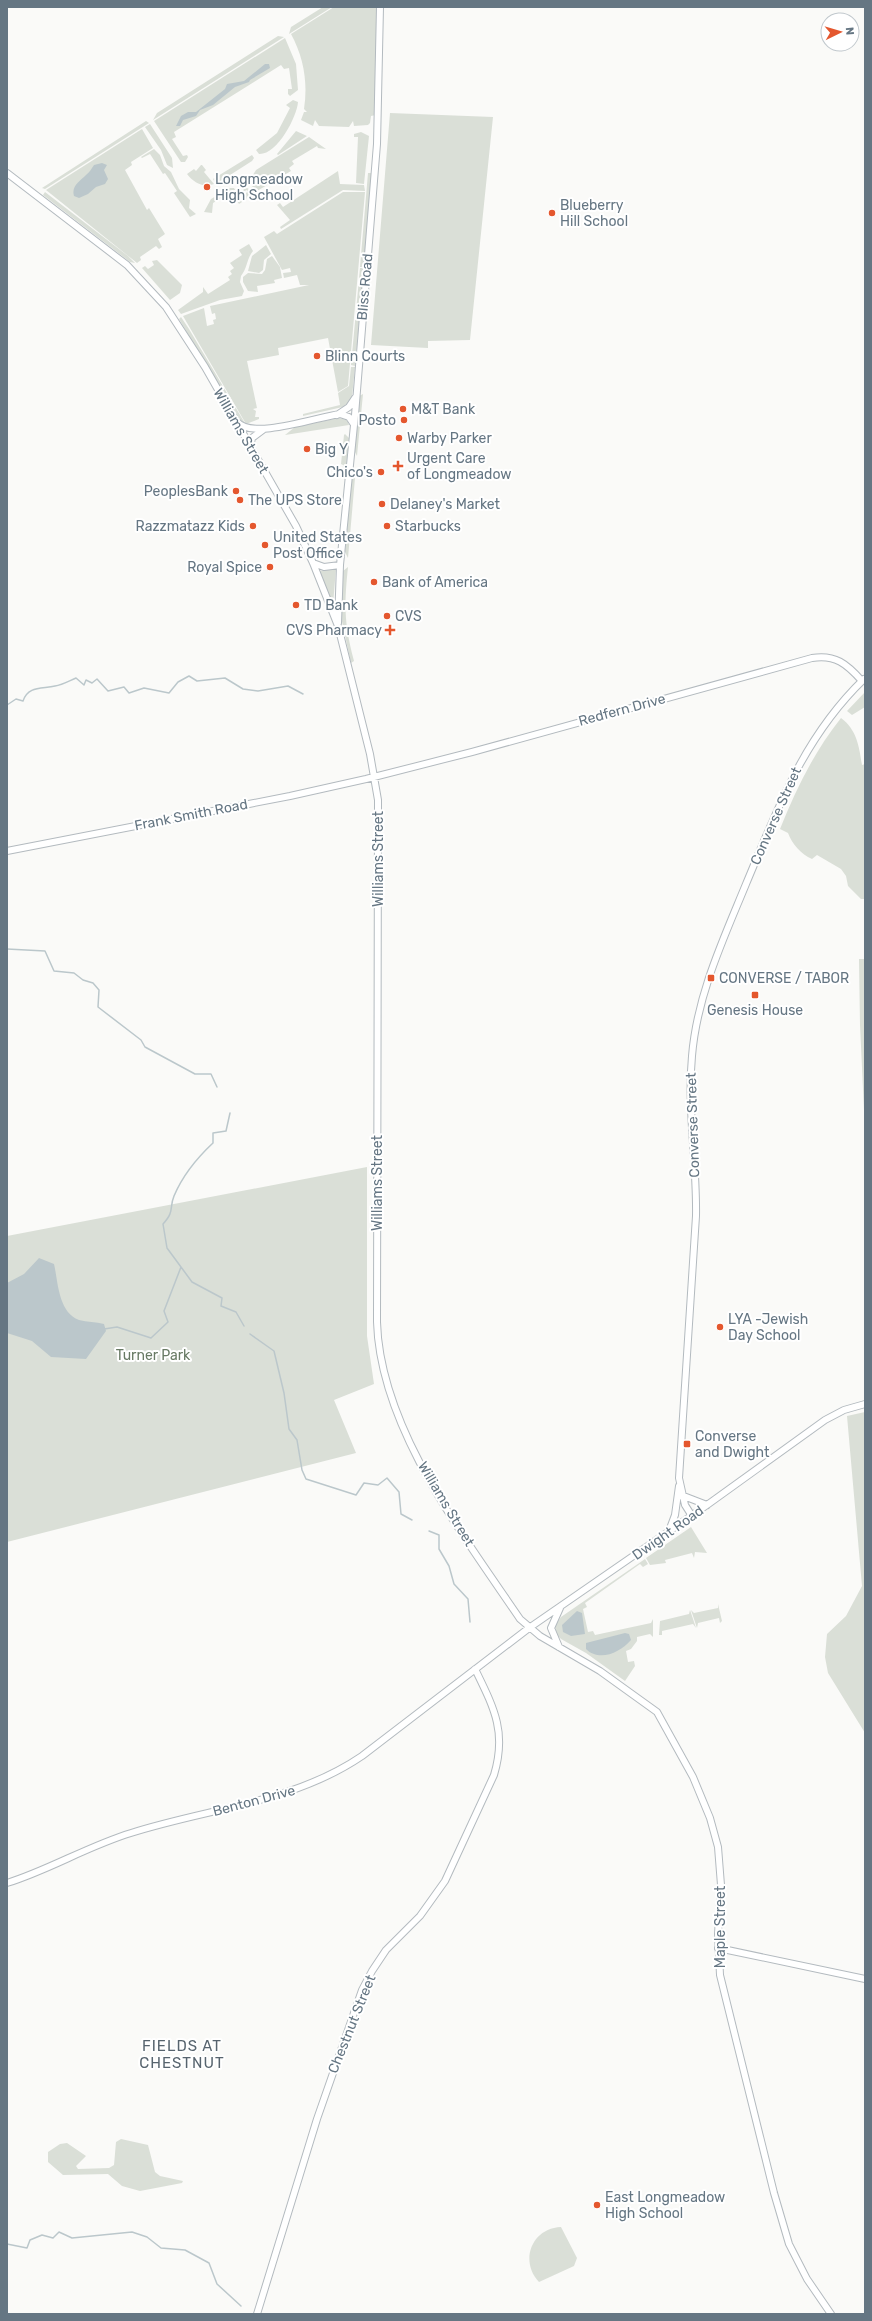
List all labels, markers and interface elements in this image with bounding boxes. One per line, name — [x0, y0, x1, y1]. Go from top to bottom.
north arrow — [820, 12, 860, 52]
text: N — [843, 27, 856, 36]
place label: Longmeadow High School — [215, 171, 303, 204]
marker: Longmeadow High School — [202, 182, 212, 192]
place label: Blueberry Hill School — [560, 197, 628, 230]
marker: Blueberry Hill School — [547, 208, 557, 218]
street label: Bliss Road — [354, 253, 376, 321]
place label: Blinn Courts — [325, 348, 405, 365]
marker: Blinn Courts — [312, 351, 322, 361]
street label: Williams Street — [210, 385, 273, 477]
place label: M&T Bank — [411, 401, 476, 418]
marker: M&T Bank — [398, 404, 408, 414]
place label: Posto — [358, 412, 396, 429]
marker: Posto — [399, 415, 409, 425]
place label: Warby Parker — [407, 430, 492, 447]
marker: Warby Parker — [394, 433, 404, 443]
place label: Big Y — [315, 441, 348, 458]
marker: Big Y — [302, 444, 312, 454]
place label: Urgent Care of Longmeadow — [407, 450, 511, 483]
marker: Urgent Care of Longmeadow — [392, 460, 404, 472]
place label: Chico's — [327, 464, 373, 481]
marker: Chico's — [376, 467, 386, 477]
place label: PeoplesBank — [144, 483, 229, 500]
marker: PeoplesBank — [231, 486, 241, 496]
place label: The UPS Store — [248, 492, 342, 509]
marker: The UPS Store — [235, 495, 245, 505]
place label: Delaney's Market — [390, 496, 501, 513]
marker: Delaney's Market — [377, 499, 387, 509]
place label: Razzmatazz Kids — [136, 518, 245, 535]
place label: Starbucks — [395, 518, 461, 535]
marker: Razzmatazz Kids — [248, 521, 258, 531]
marker: Starbucks — [382, 521, 392, 531]
place label: United States Post Office — [273, 529, 362, 562]
marker: United States Post Office — [260, 540, 270, 550]
place label: Royal Spice — [187, 559, 262, 576]
marker: Royal Spice — [265, 562, 275, 572]
place label: Bank of America — [382, 574, 488, 591]
marker: Bank of America — [369, 577, 379, 587]
place label: TD Bank — [304, 597, 359, 614]
marker: TD Bank — [291, 600, 301, 610]
place label: CVS — [395, 608, 422, 625]
marker: CVS — [382, 611, 392, 621]
place label: CVS Pharmacy — [286, 622, 382, 639]
marker: CVS Pharmacy — [385, 625, 395, 635]
street label: Redfern Drive — [577, 690, 667, 730]
street label: Converse Street — [747, 764, 805, 868]
street label: Frank Smith Road — [133, 796, 249, 834]
street label: Williams Street — [370, 810, 387, 907]
place label: CONVERSE / TABOR — [719, 970, 849, 987]
marker: CONVERSE / TABOR — [706, 973, 716, 983]
marker: Genesis House — [750, 990, 760, 1000]
place label: Genesis House — [707, 1002, 803, 1019]
street label: Converse Street — [683, 1072, 703, 1178]
street label: Williams Street — [369, 1134, 386, 1231]
place label: LYA -Jewish Day School — [728, 1311, 808, 1344]
marker: LYA -Jewish Day School — [715, 1322, 725, 1332]
park label: Turner Park — [116, 1347, 191, 1364]
place label: Converse and Dwight — [695, 1428, 770, 1461]
marker: Converse and Dwight — [682, 1439, 692, 1449]
street label: Williams Street — [414, 1458, 478, 1550]
street label: Dwight Road — [629, 1502, 707, 1564]
street label: Benton Drive — [211, 1782, 297, 1820]
street label: Maple Street — [712, 1885, 729, 1968]
street label: Chestnut Street — [325, 1972, 380, 2076]
district label: FIELDS AT CHESTNUT — [139, 2037, 225, 2072]
place label: East Longmeadow High School — [605, 2189, 725, 2222]
marker: East Longmeadow High School — [592, 2200, 602, 2210]

